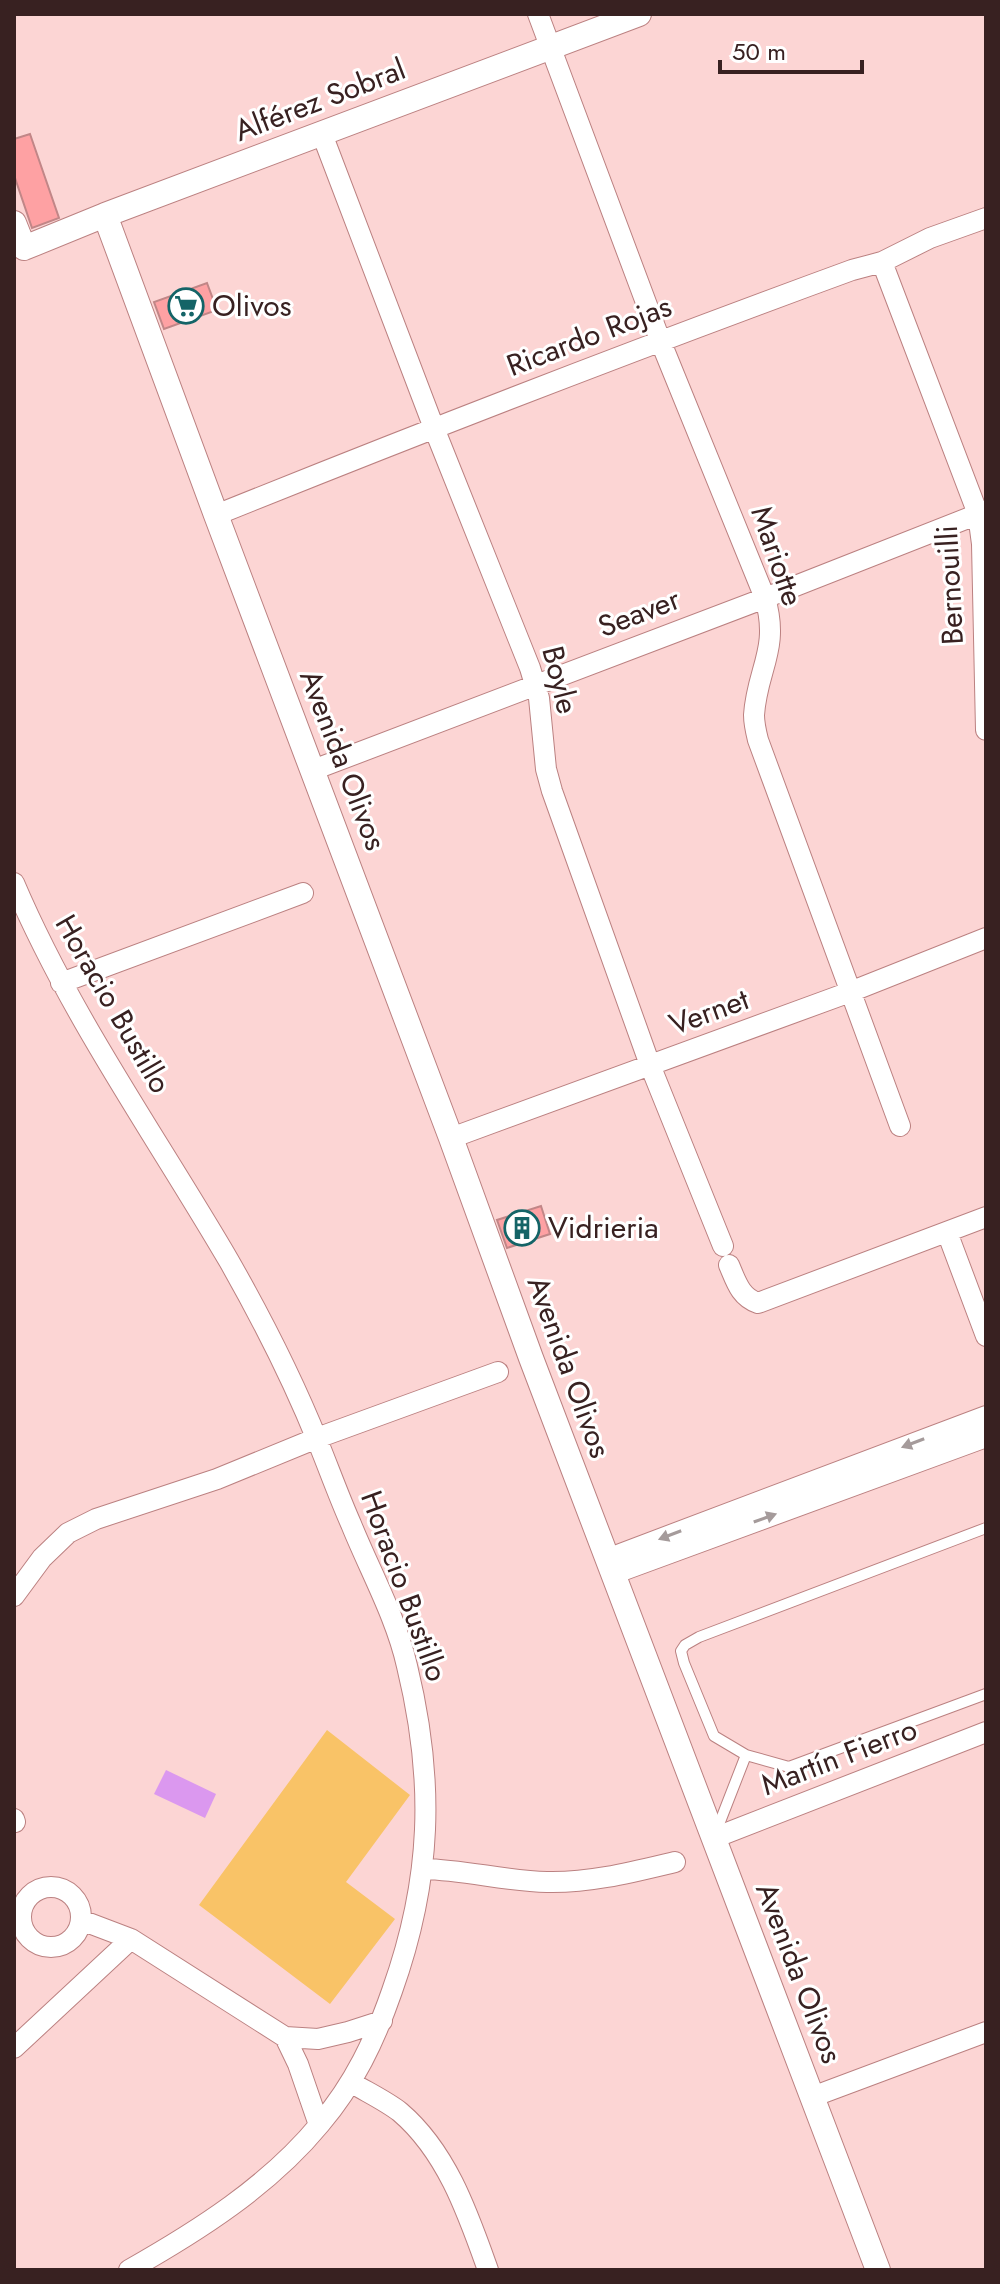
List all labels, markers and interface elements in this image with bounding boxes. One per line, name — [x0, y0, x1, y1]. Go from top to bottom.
scale bar — [720, 24, 862, 74]
text: 50 m — [732, 34, 786, 69]
street label: Alférez Sobral — [228, 47, 412, 152]
place label: Olivos — [212, 284, 292, 327]
street label: Ricardo Rojas — [500, 284, 677, 387]
supermarket icon: Olivos — [167, 287, 205, 325]
street label: Mariotte — [740, 500, 815, 612]
street label: Bernouilli — [925, 524, 974, 646]
street label: Seaver — [592, 577, 687, 648]
street label: Boyle — [531, 642, 590, 718]
street label: Avenida Olivos — [289, 663, 398, 856]
street label: Horacio Bustillo — [45, 906, 182, 1101]
street label: Vernet — [663, 977, 755, 1046]
place label: Vidrieria — [548, 1206, 659, 1249]
building icon: Vidrieria — [503, 1209, 541, 1247]
street label: Avenida Olivos — [517, 1270, 622, 1464]
one-way arrow — [901, 1437, 925, 1450]
street label: Horacio Bustillo — [350, 1485, 459, 1687]
one-way arrow — [753, 1512, 777, 1524]
one-way arrow — [658, 1529, 682, 1542]
street label: Martín Fierro — [755, 1707, 923, 1806]
street label: Avenida Olivos — [745, 1876, 854, 2069]

